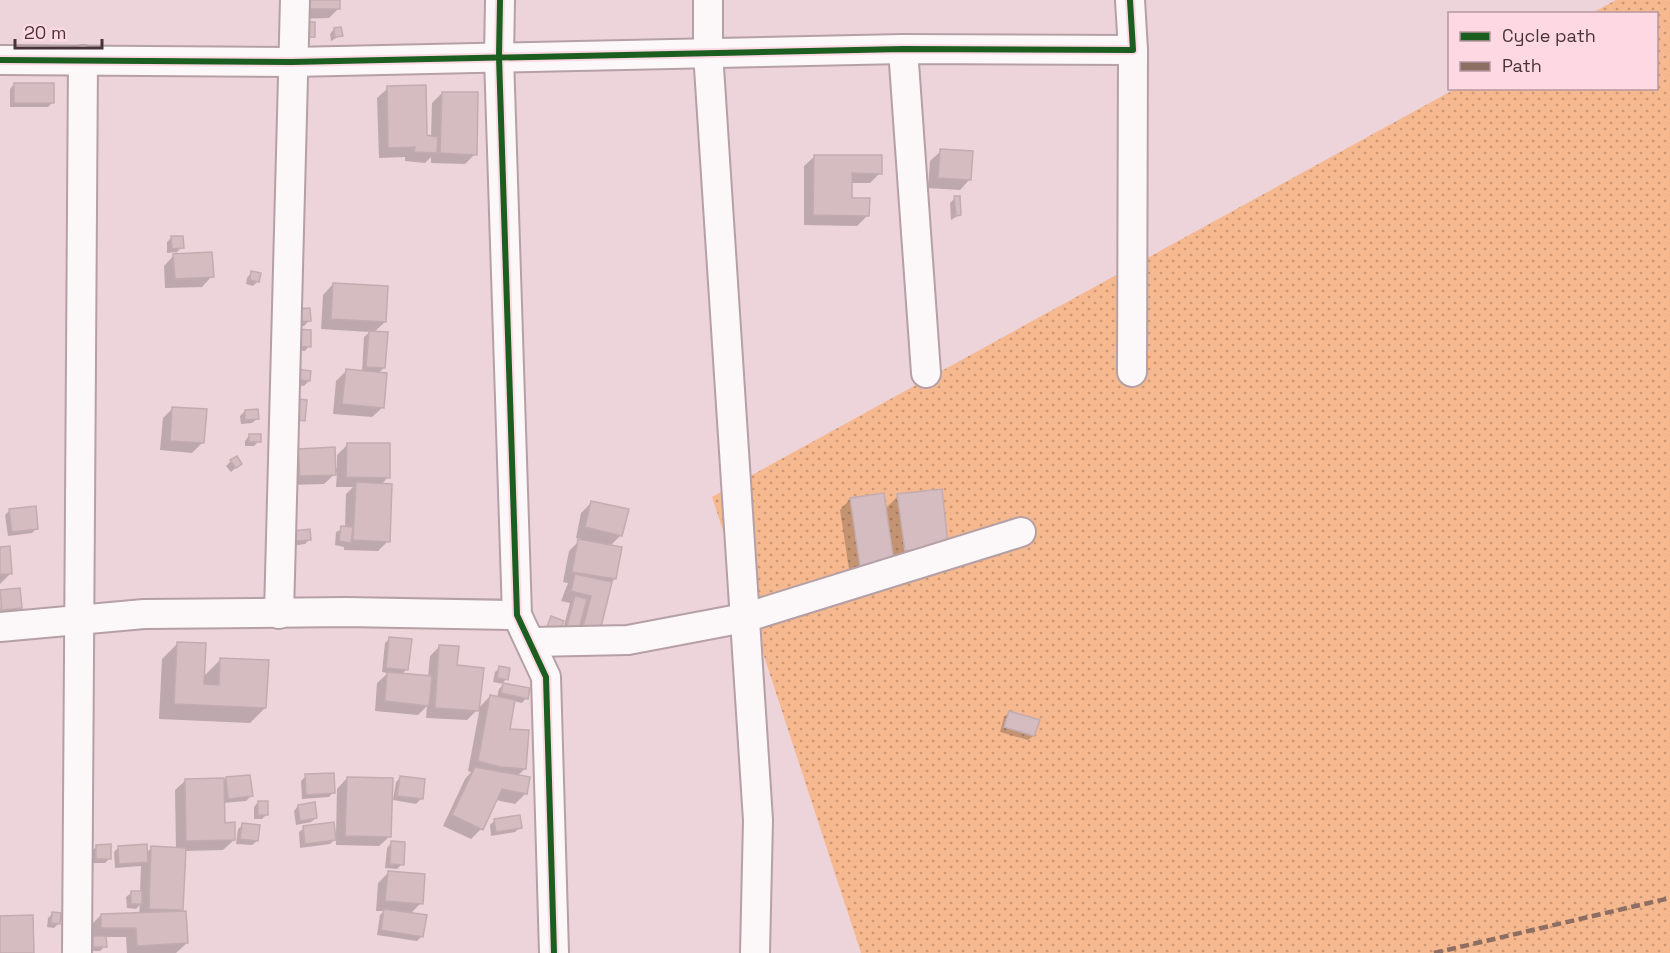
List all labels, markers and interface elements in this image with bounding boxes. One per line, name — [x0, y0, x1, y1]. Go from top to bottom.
scale bar — [15, 12, 102, 50]
legend — [1448, 12, 1658, 90]
text: 20 m — [24, 21, 67, 44]
text: Cycle path — [1502, 24, 1596, 47]
text: Path — [1502, 54, 1542, 77]

